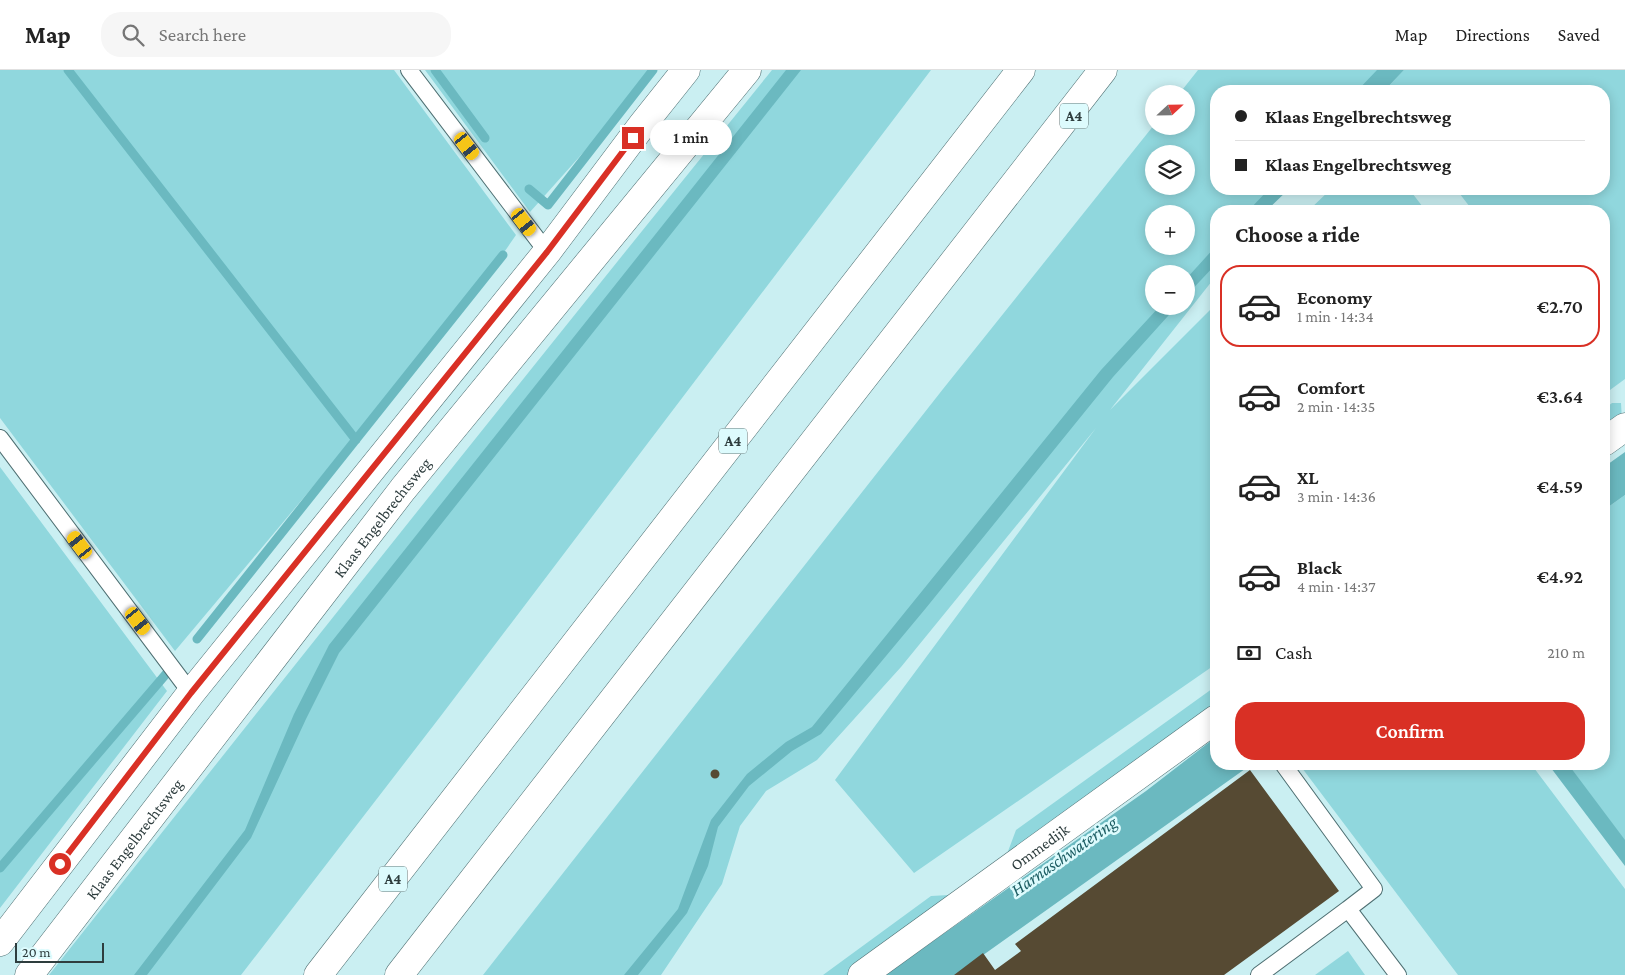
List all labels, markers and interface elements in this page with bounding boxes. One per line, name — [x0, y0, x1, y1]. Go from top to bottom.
search box — [101, 12, 451, 57]
text: Map — [25, 21, 71, 48]
icon: search — [119, 21, 147, 49]
text: Search here — [159, 24, 246, 45]
text: Map — [1395, 25, 1427, 45]
text: Directions — [1455, 25, 1530, 45]
text: Saved — [1558, 25, 1600, 45]
north arrow — [1145, 85, 1195, 135]
map controls — [1145, 85, 1195, 315]
road number: A4 — [1060, 104, 1088, 128]
text: Klaas Engelbrechtsweg — [1265, 106, 1451, 127]
callout: 1 min — [650, 120, 733, 156]
route end — [622, 127, 644, 149]
text: 1 min — [673, 129, 709, 146]
car — [451, 130, 482, 162]
button: layers — [1145, 145, 1195, 195]
text: Klaas Engelbrechtsweg — [1265, 154, 1451, 175]
button: + — [1145, 205, 1195, 255]
car — [508, 206, 539, 238]
text: Choose a ride — [1235, 222, 1360, 247]
button: − — [1145, 265, 1195, 315]
icon: car — [1237, 284, 1282, 329]
text: Economy — [1297, 287, 1372, 308]
text: €2.70 — [1537, 296, 1583, 317]
text: 1 min · 14:34 — [1297, 308, 1374, 325]
icon: car — [1237, 374, 1282, 419]
text: Comfort — [1297, 377, 1365, 398]
text: €3.64 — [1537, 386, 1583, 407]
text: 2 min · 14:35 — [1297, 398, 1375, 415]
road number: A4 — [719, 428, 747, 454]
street label: Klaas Engelbrechtsweg — [330, 454, 435, 580]
icon: car — [1237, 464, 1282, 509]
text: XL — [1297, 467, 1319, 488]
text: €4.59 — [1537, 476, 1583, 497]
text: 3 min · 14:36 — [1297, 488, 1376, 505]
car — [64, 529, 95, 561]
icon: car — [1237, 554, 1282, 599]
text: Black — [1297, 557, 1342, 578]
text: €4.92 — [1537, 566, 1583, 587]
text: 4 min · 14:37 — [1297, 578, 1376, 595]
car — [122, 605, 153, 637]
icon: cash — [1235, 639, 1263, 667]
text: Cash — [1275, 642, 1313, 663]
text: 210 m — [1547, 644, 1585, 661]
button: Confirm — [1235, 702, 1585, 760]
street label: Klaas Engelbrechtsweg — [82, 775, 186, 902]
water label: Harnaschwatering — [1007, 811, 1122, 900]
street label: Ommedijk — [1007, 820, 1072, 873]
route start — [49, 853, 71, 875]
road number: A4 — [379, 866, 407, 892]
scale bar — [15, 940, 104, 963]
text: 20 m — [22, 944, 50, 960]

